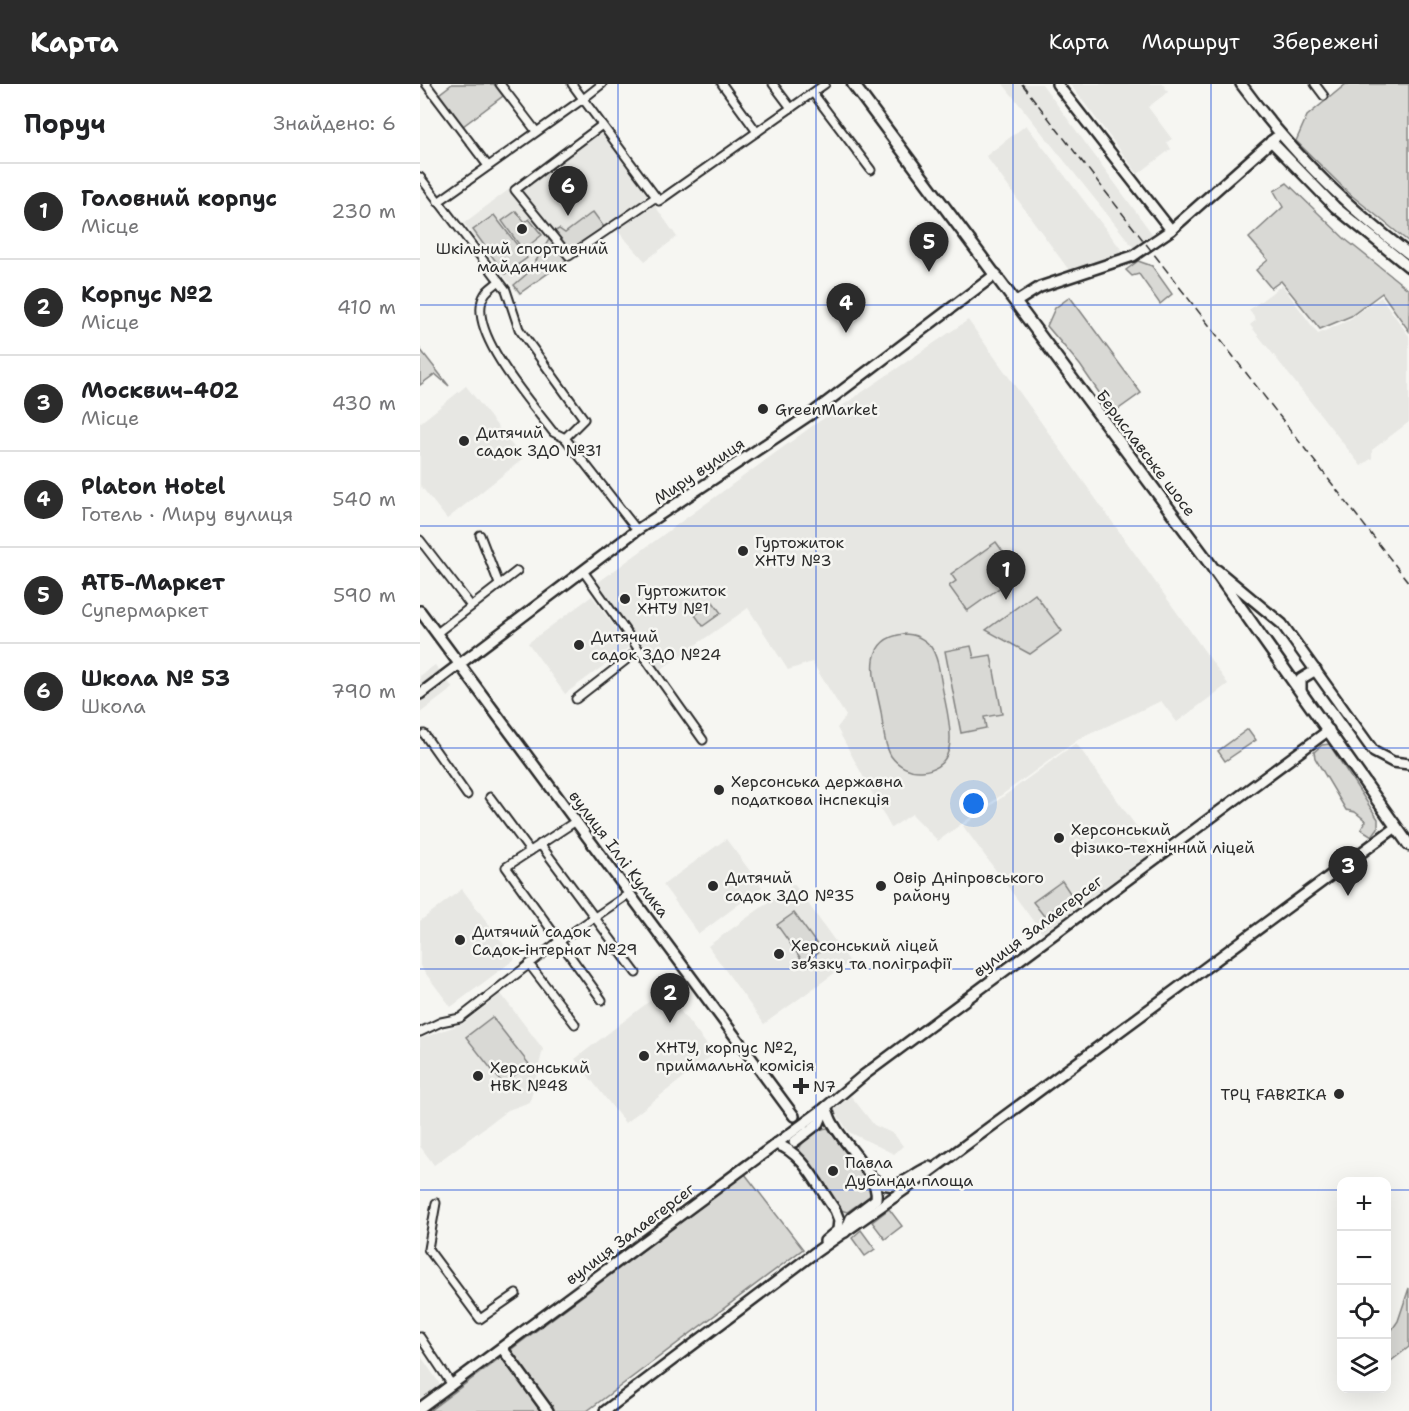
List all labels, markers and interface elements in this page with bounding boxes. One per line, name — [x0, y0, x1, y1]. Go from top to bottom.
text: Карта — [30, 23, 119, 61]
text: Карта — [1049, 28, 1109, 56]
text: Маршрут — [1142, 28, 1240, 56]
text: Збережені — [1273, 28, 1379, 56]
text: Поруч — [24, 106, 106, 141]
text: Знайдено: 6 — [273, 110, 396, 136]
pin: 6 — [548, 166, 588, 216]
text: Головний корпус — [81, 184, 277, 213]
text: 1 — [39, 198, 48, 224]
text: 230 m — [331, 198, 396, 224]
text: Місце — [81, 213, 139, 239]
marker: Шкільний спортивний майданчик — [515, 222, 529, 236]
pin: 5 — [910, 222, 948, 272]
place label: Шкільний спортивний майданчик — [436, 238, 608, 277]
text: Корпус №2 — [81, 280, 213, 309]
pin: 4 — [826, 284, 866, 333]
text: 2 — [37, 294, 51, 320]
text: 410 m — [337, 294, 396, 320]
text: Місце — [81, 309, 139, 335]
text: Москвич-402 — [81, 376, 239, 405]
street label: Бериславське шосе — [1092, 386, 1200, 520]
text: 3 — [37, 390, 51, 416]
text: 430 m — [332, 390, 396, 416]
place label: GreenMarket — [775, 399, 878, 420]
marker: GreenMarket — [756, 402, 770, 416]
text: Місце — [81, 405, 139, 431]
place label: Дитячий садок ЗДО №31 — [476, 422, 602, 461]
street label: Миру вулиця — [650, 433, 748, 509]
marker: Дитячий садок ЗДО №31 — [457, 434, 471, 448]
text: Platon Hotel — [81, 472, 225, 501]
text: 4 — [37, 486, 51, 512]
text: 540 m — [332, 486, 396, 512]
text: Готель · Миру вулиця — [81, 501, 293, 527]
place label: Гуртожиток ХНТУ №3 — [755, 532, 845, 571]
marker: Гуртожиток ХНТУ №3 — [736, 544, 750, 558]
pin: 1 — [986, 550, 1026, 600]
text: АТБ-Маркет — [81, 568, 225, 597]
place label: Гуртожиток ХНТУ №1 — [637, 580, 727, 619]
text: 5 — [37, 582, 50, 608]
text: 590 m — [333, 582, 396, 608]
marker: Гуртожиток ХНТУ №1 — [618, 592, 632, 606]
text: Супермаркет — [81, 597, 208, 623]
place label: Дитячий садок ЗДО №24 — [591, 626, 721, 665]
marker: Дитячий садок ЗДО №24 — [572, 638, 586, 652]
text: Школа № 53 — [81, 664, 230, 693]
text: 6 — [37, 678, 51, 704]
text: 790 m — [331, 678, 396, 704]
text: Школа — [81, 693, 146, 719]
place label: Херсонська державна податкова інспекція — [731, 771, 903, 810]
marker: Херсонська державна податкова інспекція — [712, 783, 726, 797]
street label: вулиця Іллі Кулика — [564, 786, 674, 922]
your location — [959, 789, 988, 818]
place label: Херсонський фізико-технічний ліцей — [1071, 819, 1255, 858]
marker: Херсонський фізико-технічний ліцей — [1052, 831, 1066, 845]
pin: 3 — [1328, 846, 1368, 896]
place label: Дитячий садок ЗДО №35 — [725, 867, 854, 906]
place label: Овір Дніпровського району — [893, 867, 1044, 906]
street label: вулиця Залаегерсег — [969, 870, 1108, 982]
marker: Дитячий садок ЗДО №35 — [706, 879, 720, 893]
marker: Овір Дніпровського району — [874, 879, 888, 893]
place label: Дитячий садок Садок-інтернат №29 — [472, 921, 637, 960]
marker: Дитячий садок Садок-інтернат №29 — [453, 933, 467, 947]
place label: Херсонський ліцей зв’язку та поліграфії — [791, 935, 952, 974]
marker: Херсонський ліцей зв’язку та поліграфії — [772, 947, 786, 961]
pin: 2 — [650, 974, 690, 1023]
place label: ХНТУ, корпус №2, приймальна комісія — [656, 1037, 815, 1076]
marker: ХНТУ, корпус №2, приймальна комісія — [637, 1049, 651, 1063]
place label: Херсонський НВК №48 — [490, 1057, 590, 1096]
marker: Херсонський НВК №48 — [471, 1069, 485, 1083]
place label: N7 — [813, 1076, 836, 1097]
marker: N7 — [794, 1079, 808, 1093]
place label: ТРЦ FABRIKA — [1221, 1084, 1327, 1105]
marker: ТРЦ FABRIKA — [1332, 1087, 1346, 1101]
place label: Павла Дубинди площа — [845, 1152, 973, 1191]
marker: Павла Дубинди площа — [826, 1164, 840, 1178]
map controls — [1337, 1177, 1391, 1393]
button: + — [1337, 1177, 1391, 1231]
street label: вулиця Залаегерсег — [561, 1178, 700, 1290]
button: − — [1337, 1231, 1391, 1285]
button: locate — [1337, 1285, 1391, 1339]
button: layers — [1337, 1339, 1391, 1393]

